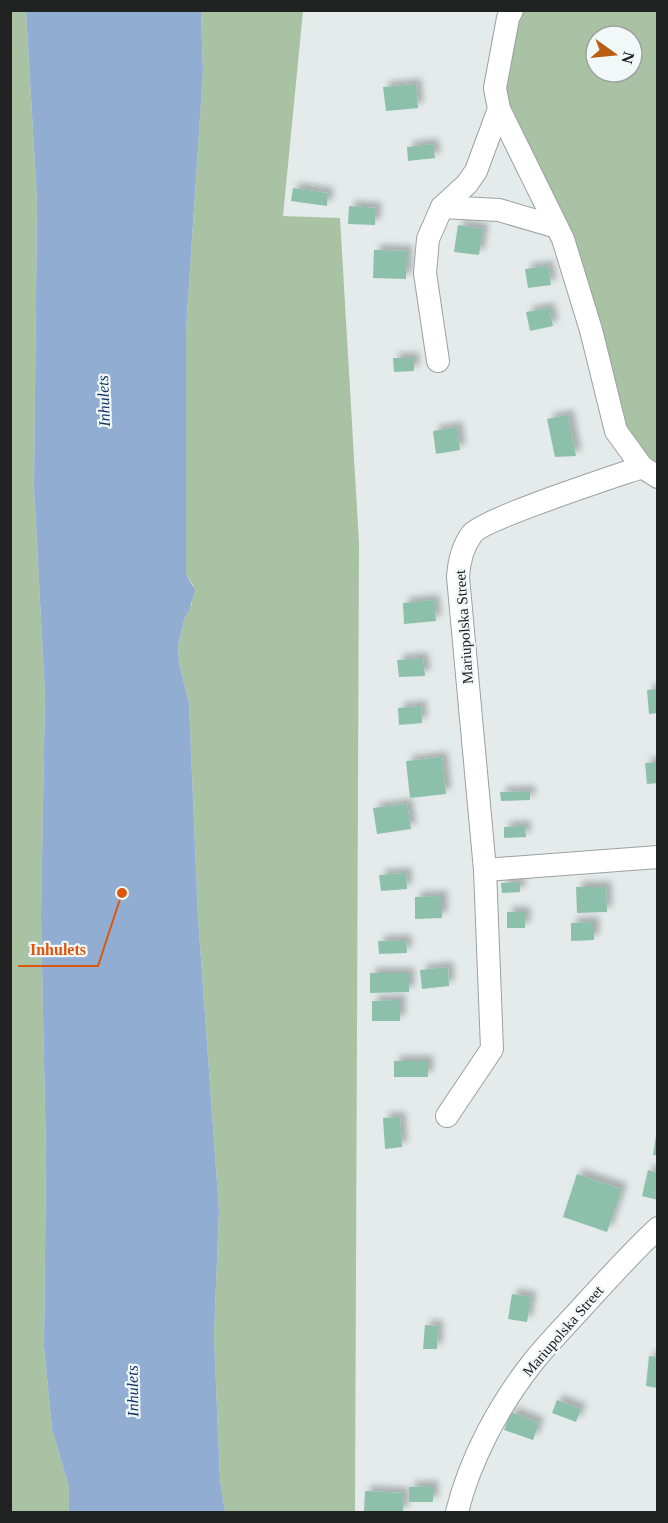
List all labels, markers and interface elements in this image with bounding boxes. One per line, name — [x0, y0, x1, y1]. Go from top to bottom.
north arrow — [584, 24, 644, 84]
text: N — [618, 50, 638, 66]
water label: Inhulets — [94, 375, 113, 428]
street label: Mariupolska Street — [452, 568, 476, 685]
callout: Inhulets — [18, 932, 98, 966]
text: Inhulets — [30, 941, 86, 958]
street label: Mariupolska Street — [519, 1282, 607, 1379]
water label: Inhulets — [124, 1365, 141, 1418]

